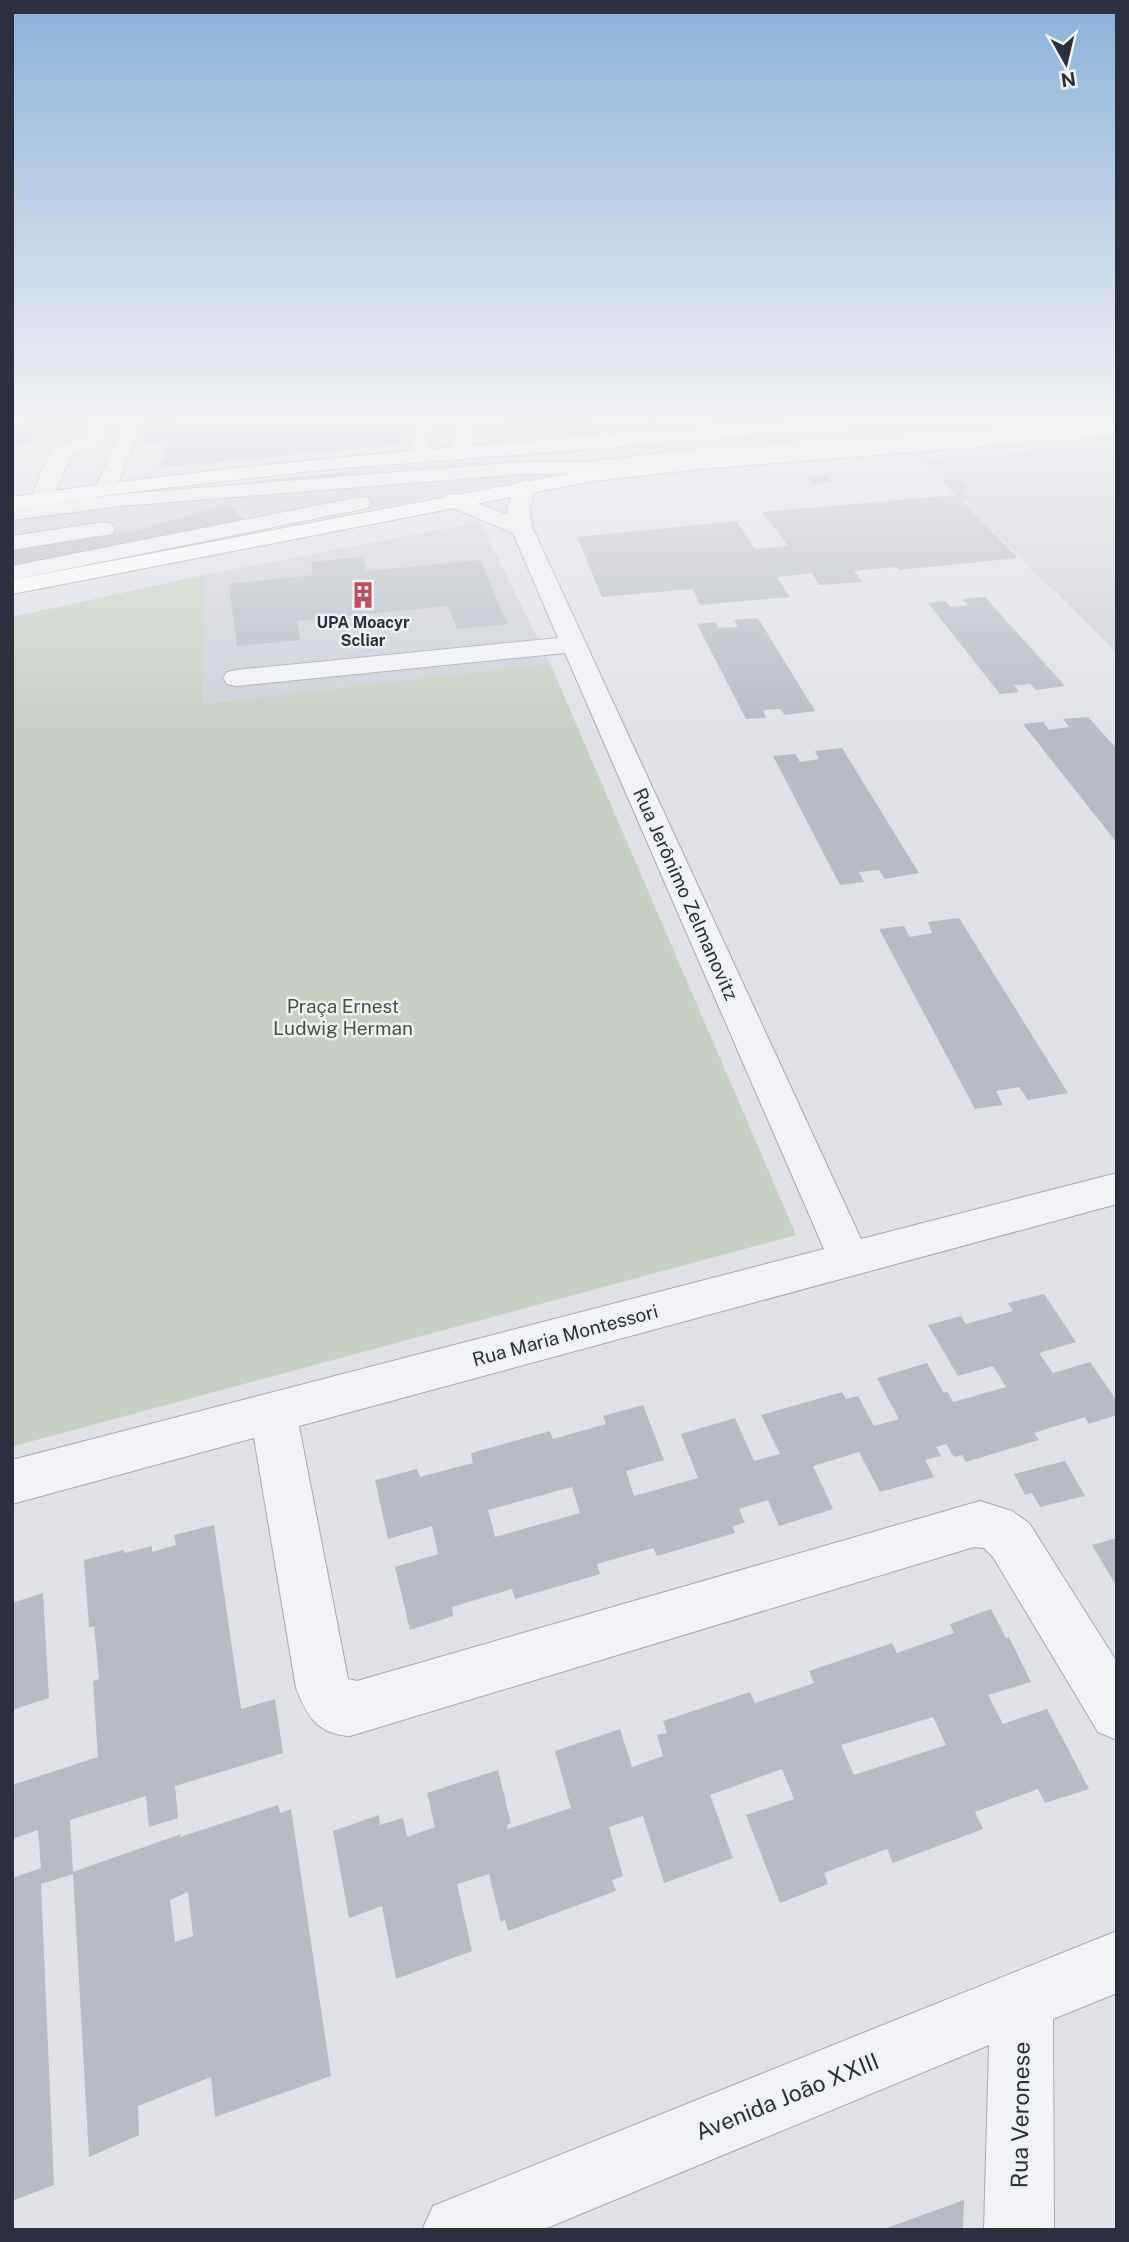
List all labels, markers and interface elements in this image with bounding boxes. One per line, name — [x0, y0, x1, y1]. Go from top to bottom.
north arrow — [1031, 28, 1101, 98]
text: N — [1059, 68, 1077, 92]
building icon: UPA Moacyr Scliar — [348, 580, 378, 610]
place label: UPA Moacyr Scliar — [317, 613, 410, 650]
street label: Rua Jerônimo Zelmanovitz — [629, 784, 743, 1004]
park label: Praça Ernest Ludwig Herman — [273, 995, 413, 1039]
street label: Rua Maria Montessori — [470, 1300, 660, 1370]
street label: Rua Veronese — [1005, 2041, 1035, 2189]
street label: Avenida João XXIII — [691, 2047, 883, 2145]

